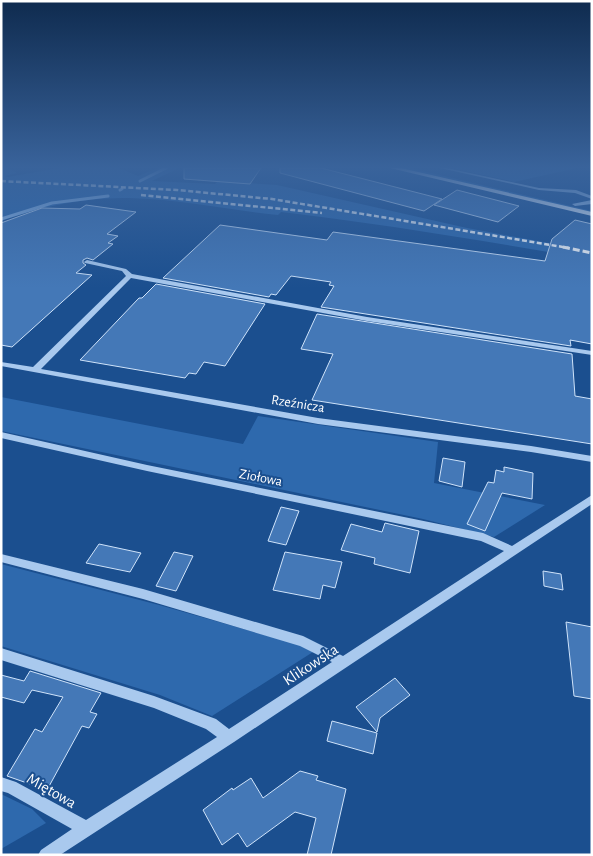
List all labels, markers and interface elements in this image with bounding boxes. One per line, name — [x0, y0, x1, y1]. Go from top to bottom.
street label: Rzeźnicza — [270, 393, 326, 415]
street label: Ziołowa — [238, 467, 284, 489]
street label: Klikowska — [280, 641, 341, 689]
street label: Miętowa — [24, 770, 79, 811]

